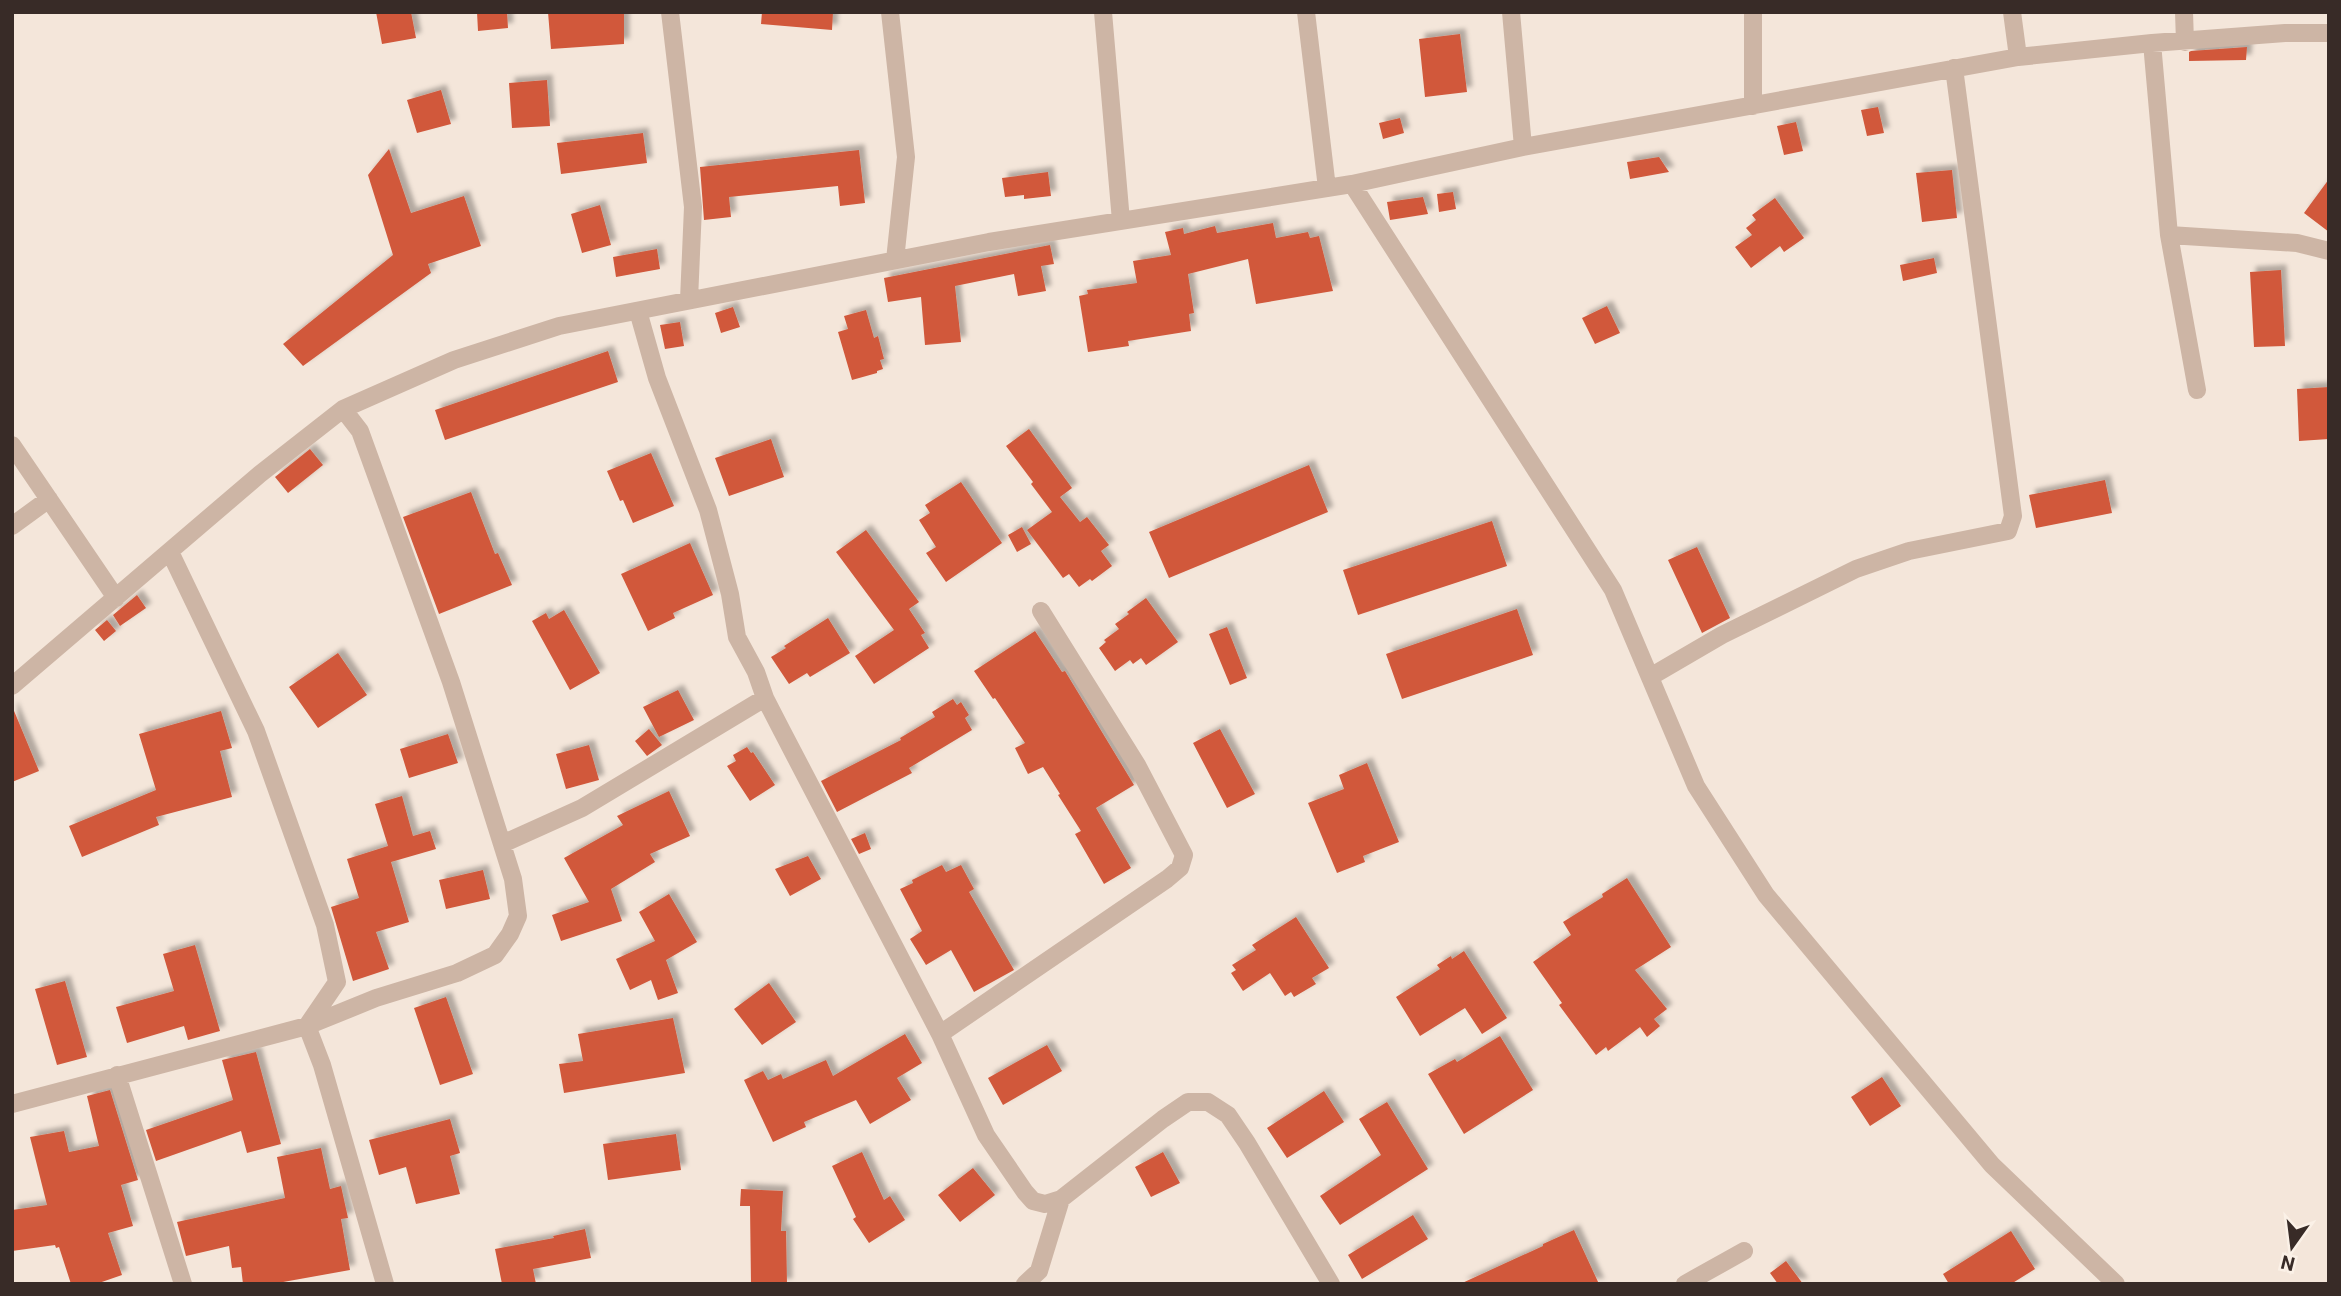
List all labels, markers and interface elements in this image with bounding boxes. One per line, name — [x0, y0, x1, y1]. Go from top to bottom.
north arrow — [2257, 1212, 2327, 1282]
text: N — [2279, 1250, 2297, 1276]

